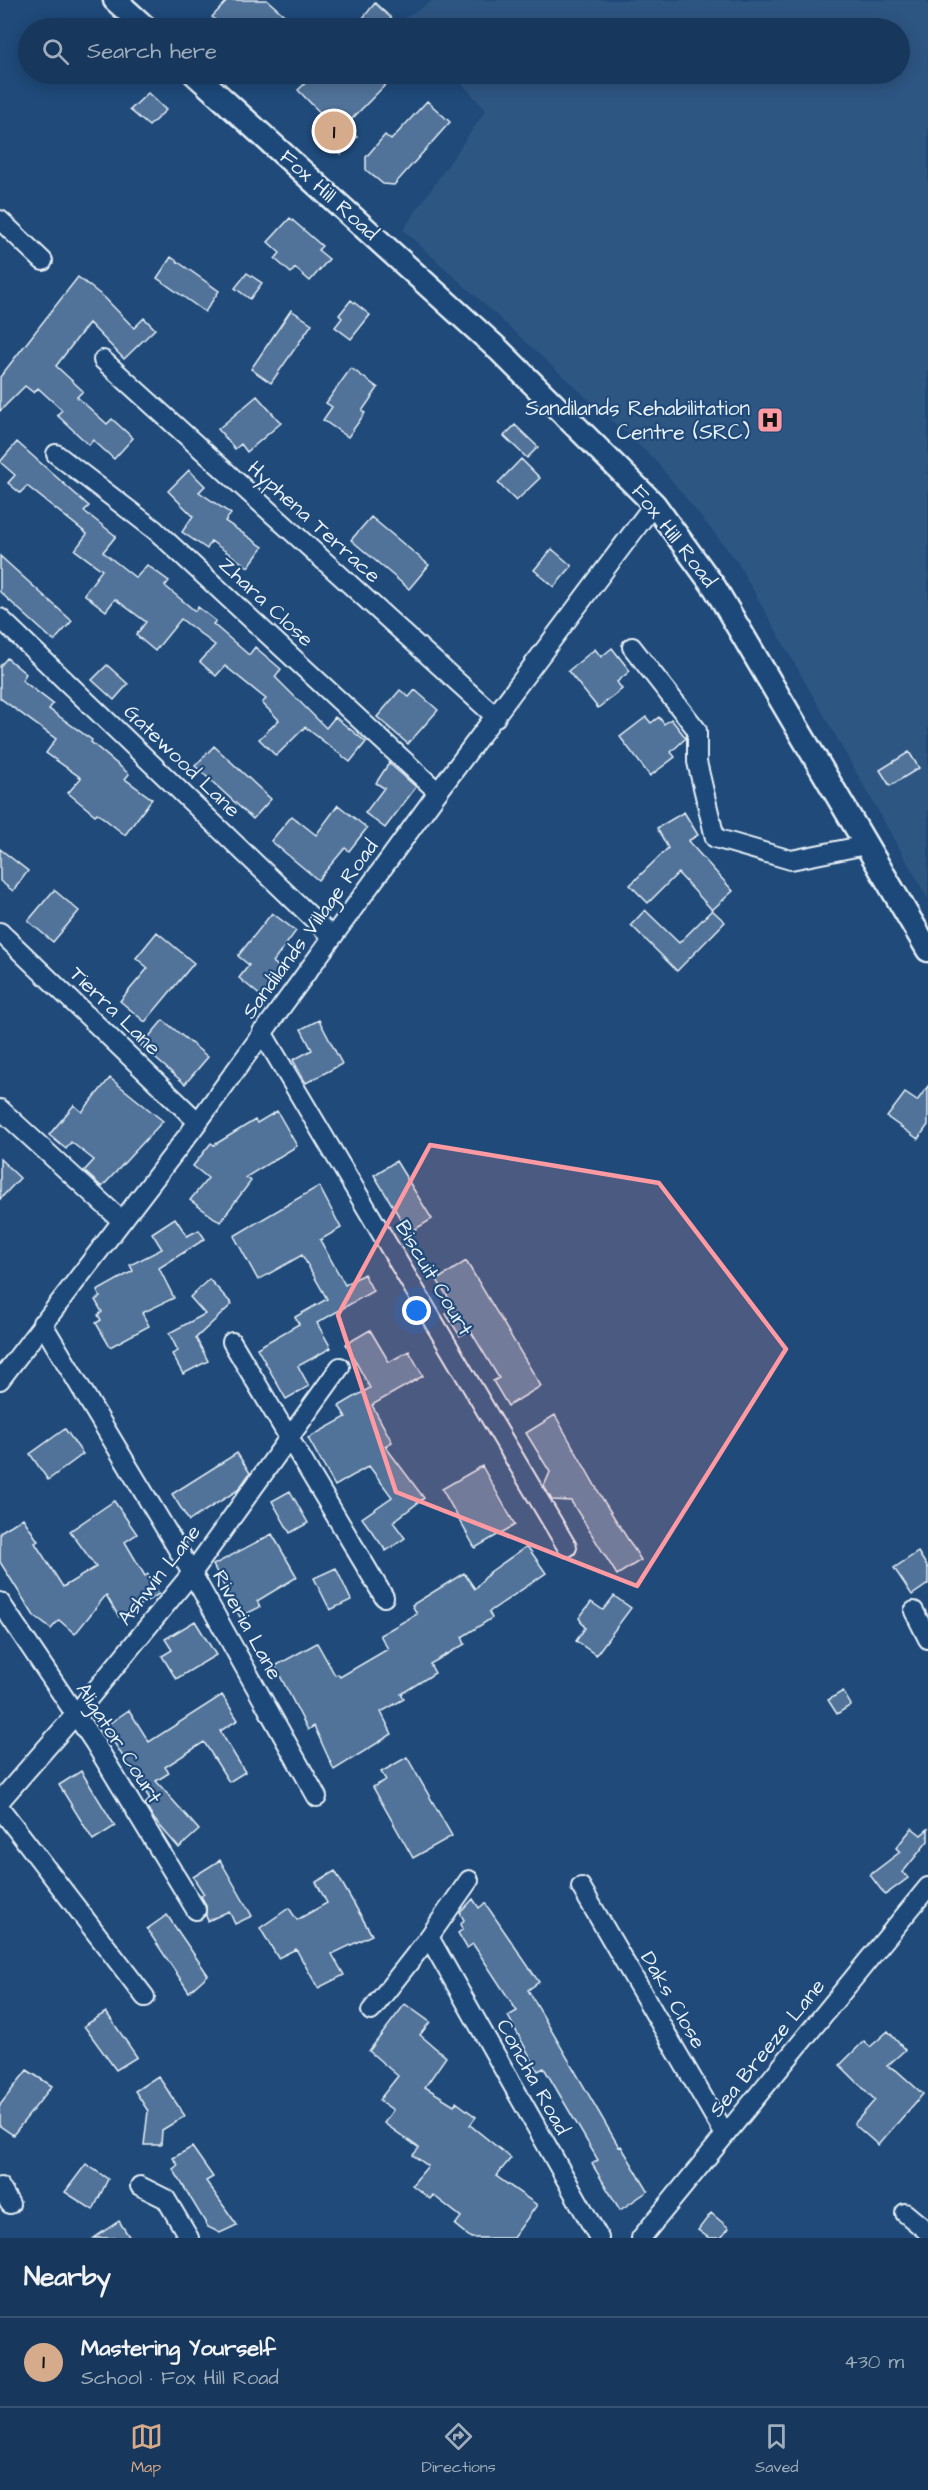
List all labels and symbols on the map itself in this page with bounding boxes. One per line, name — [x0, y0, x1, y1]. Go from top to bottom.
pin: 1 — [314, 108, 354, 154]
street label: Fox Hill Road — [273, 143, 385, 247]
place label: Sandilands Rehabilitation Centre (SRC) — [525, 394, 750, 447]
hospital icon: Sandilands Rehabilitation Centre (SRC) — [755, 405, 785, 435]
street label: Hyphena Terrace — [240, 454, 387, 591]
street label: Fox Hill Road — [624, 478, 724, 594]
street label: Zhara Close — [212, 550, 320, 654]
street label: Gatewood Lane — [117, 698, 247, 824]
street label: Sandilands Village Road — [235, 833, 387, 1026]
street label: Tierra Lane — [63, 960, 167, 1062]
street label: Biscuit Court — [388, 1215, 480, 1342]
your location — [402, 1296, 431, 1325]
street label: Ashwin Lane — [110, 1519, 208, 1631]
street label: Riveria Lane — [205, 1565, 289, 1685]
street label: Aligator Court — [67, 1677, 169, 1811]
street label: Daks Close — [633, 1946, 713, 2054]
street label: Sea Breeze Lane — [702, 1973, 832, 2123]
street label: Concha Road — [489, 2014, 577, 2140]

